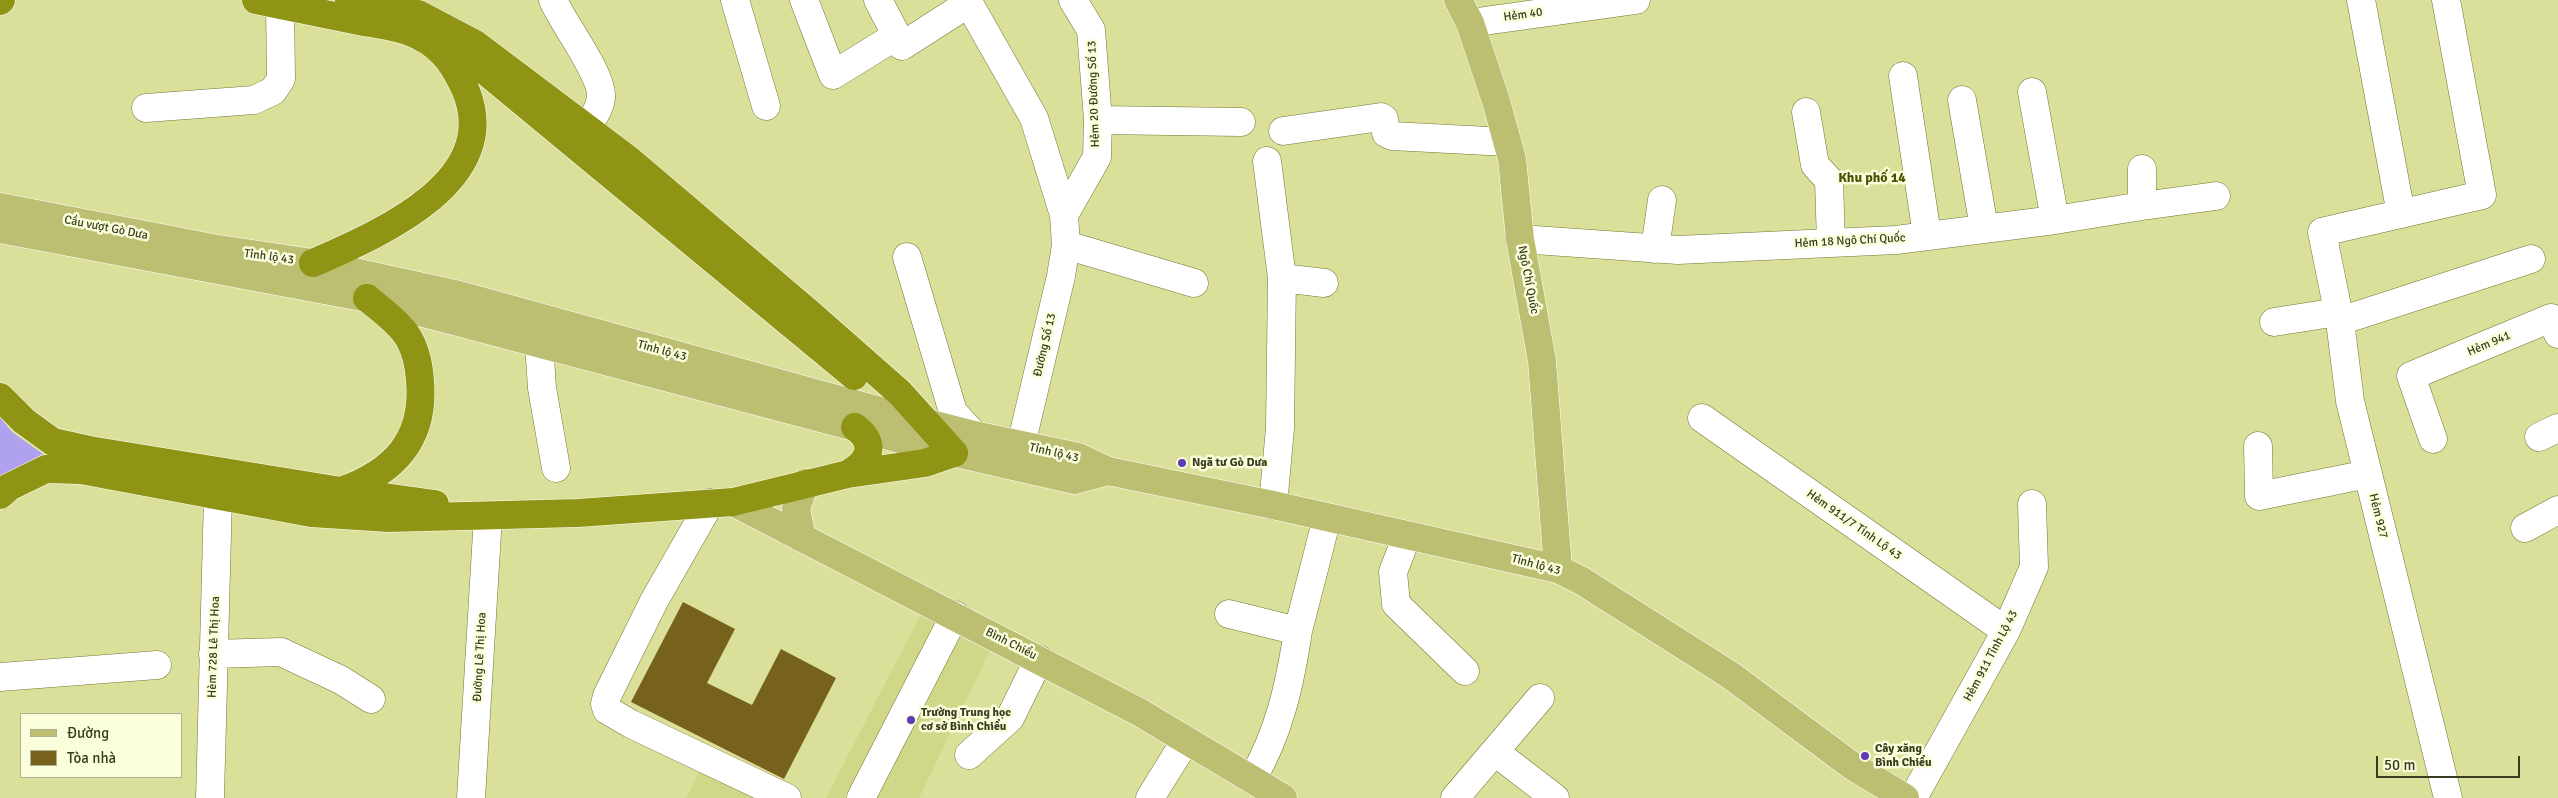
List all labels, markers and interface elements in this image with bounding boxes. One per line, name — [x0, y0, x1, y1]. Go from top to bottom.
street label: Hẻm 40 — [1503, 5, 1543, 25]
street label: Hẻm 20 Đường Số 13 — [1085, 40, 1103, 148]
district label: Khu phố 14 — [1838, 170, 1906, 186]
street label: Cầu vượt Gò Dưa — [63, 213, 149, 243]
street label: Hẻm 18 Ngô Chí Quốc — [1794, 231, 1906, 251]
street label: Ngô Chí Quốc — [1514, 245, 1542, 315]
street label: Tỉnh lộ 43 — [243, 246, 295, 268]
street label: Đường Số 13 — [1031, 312, 1059, 378]
street label: Hẻm 941 — [2465, 328, 2513, 360]
street label: Tỉnh lộ 43 — [636, 338, 688, 364]
street label: Tỉnh lộ 43 — [1028, 440, 1080, 466]
place label: Ngã tư Gò Dưa — [1192, 456, 1267, 470]
marker: Ngã tư Gò Dưa — [1176, 457, 1188, 469]
street label: Hẻm 911/7 Tỉnh Lộ 43 — [1804, 487, 1904, 563]
street label: Hẻm 927 — [2365, 492, 2391, 540]
street label: Tỉnh lộ 43 — [1510, 552, 1562, 578]
street label: Hèm 728 Lê Thị Hoa — [205, 596, 223, 698]
street label: Hẻm 911 Tỉnh Lộ 43 — [1961, 608, 2021, 704]
street label: Đường Lê Thị Hoa — [470, 612, 490, 702]
street label: Bình Chiểu — [983, 625, 1039, 663]
place label: Trường Trung học cơ sở Bình Chiểu — [921, 706, 1011, 734]
legend — [20, 713, 182, 778]
marker: Trường Trung học cơ sở Bình Chiểu — [905, 714, 917, 726]
text: Đường — [67, 724, 109, 742]
place label: Cây xăng Bình Chiểu — [1875, 742, 1932, 770]
scale bar — [2378, 746, 2522, 778]
text: Tòa nhà — [67, 749, 116, 767]
marker: Cây xăng Bình Chiểu — [1859, 750, 1871, 762]
text: 50 m — [2384, 756, 2415, 774]

